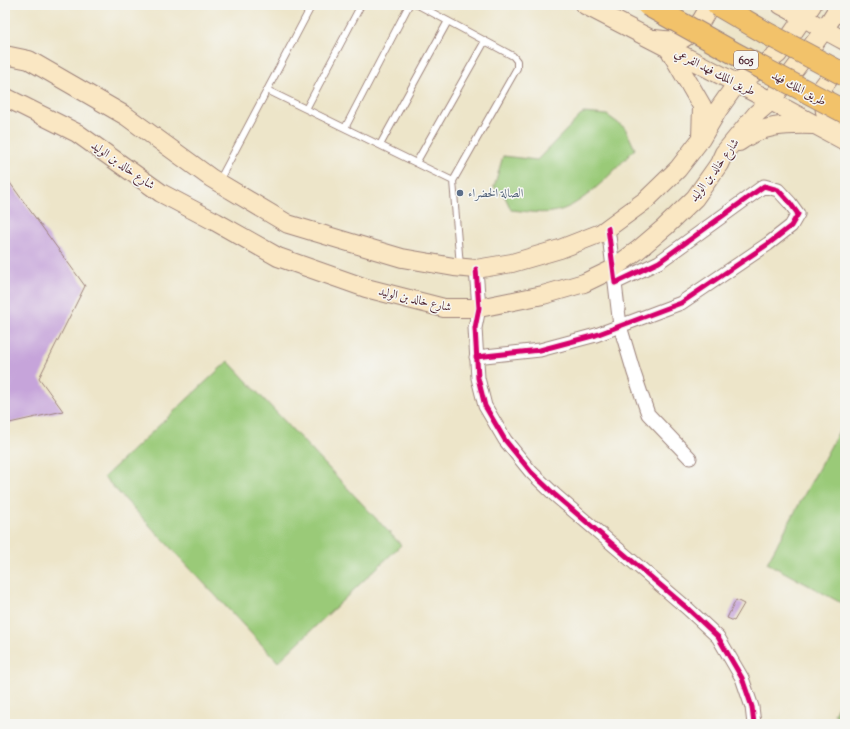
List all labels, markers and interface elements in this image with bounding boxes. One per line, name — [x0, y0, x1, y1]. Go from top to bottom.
street label: طريق الملك فهد الفرعي — [671, 45, 758, 101]
road number: 605 — [734, 51, 758, 69]
street label: طريق الملك فهد — [768, 67, 829, 111]
street label: شارع خالد بن الوليد — [686, 135, 745, 207]
street label: شارع خالد بن الوليد — [86, 137, 158, 195]
place label: الصالة الخضراء — [468, 185, 524, 203]
marker: الصالة الخضراء — [455, 188, 465, 198]
street label: شارع خالد بن الوليد — [376, 283, 453, 318]

